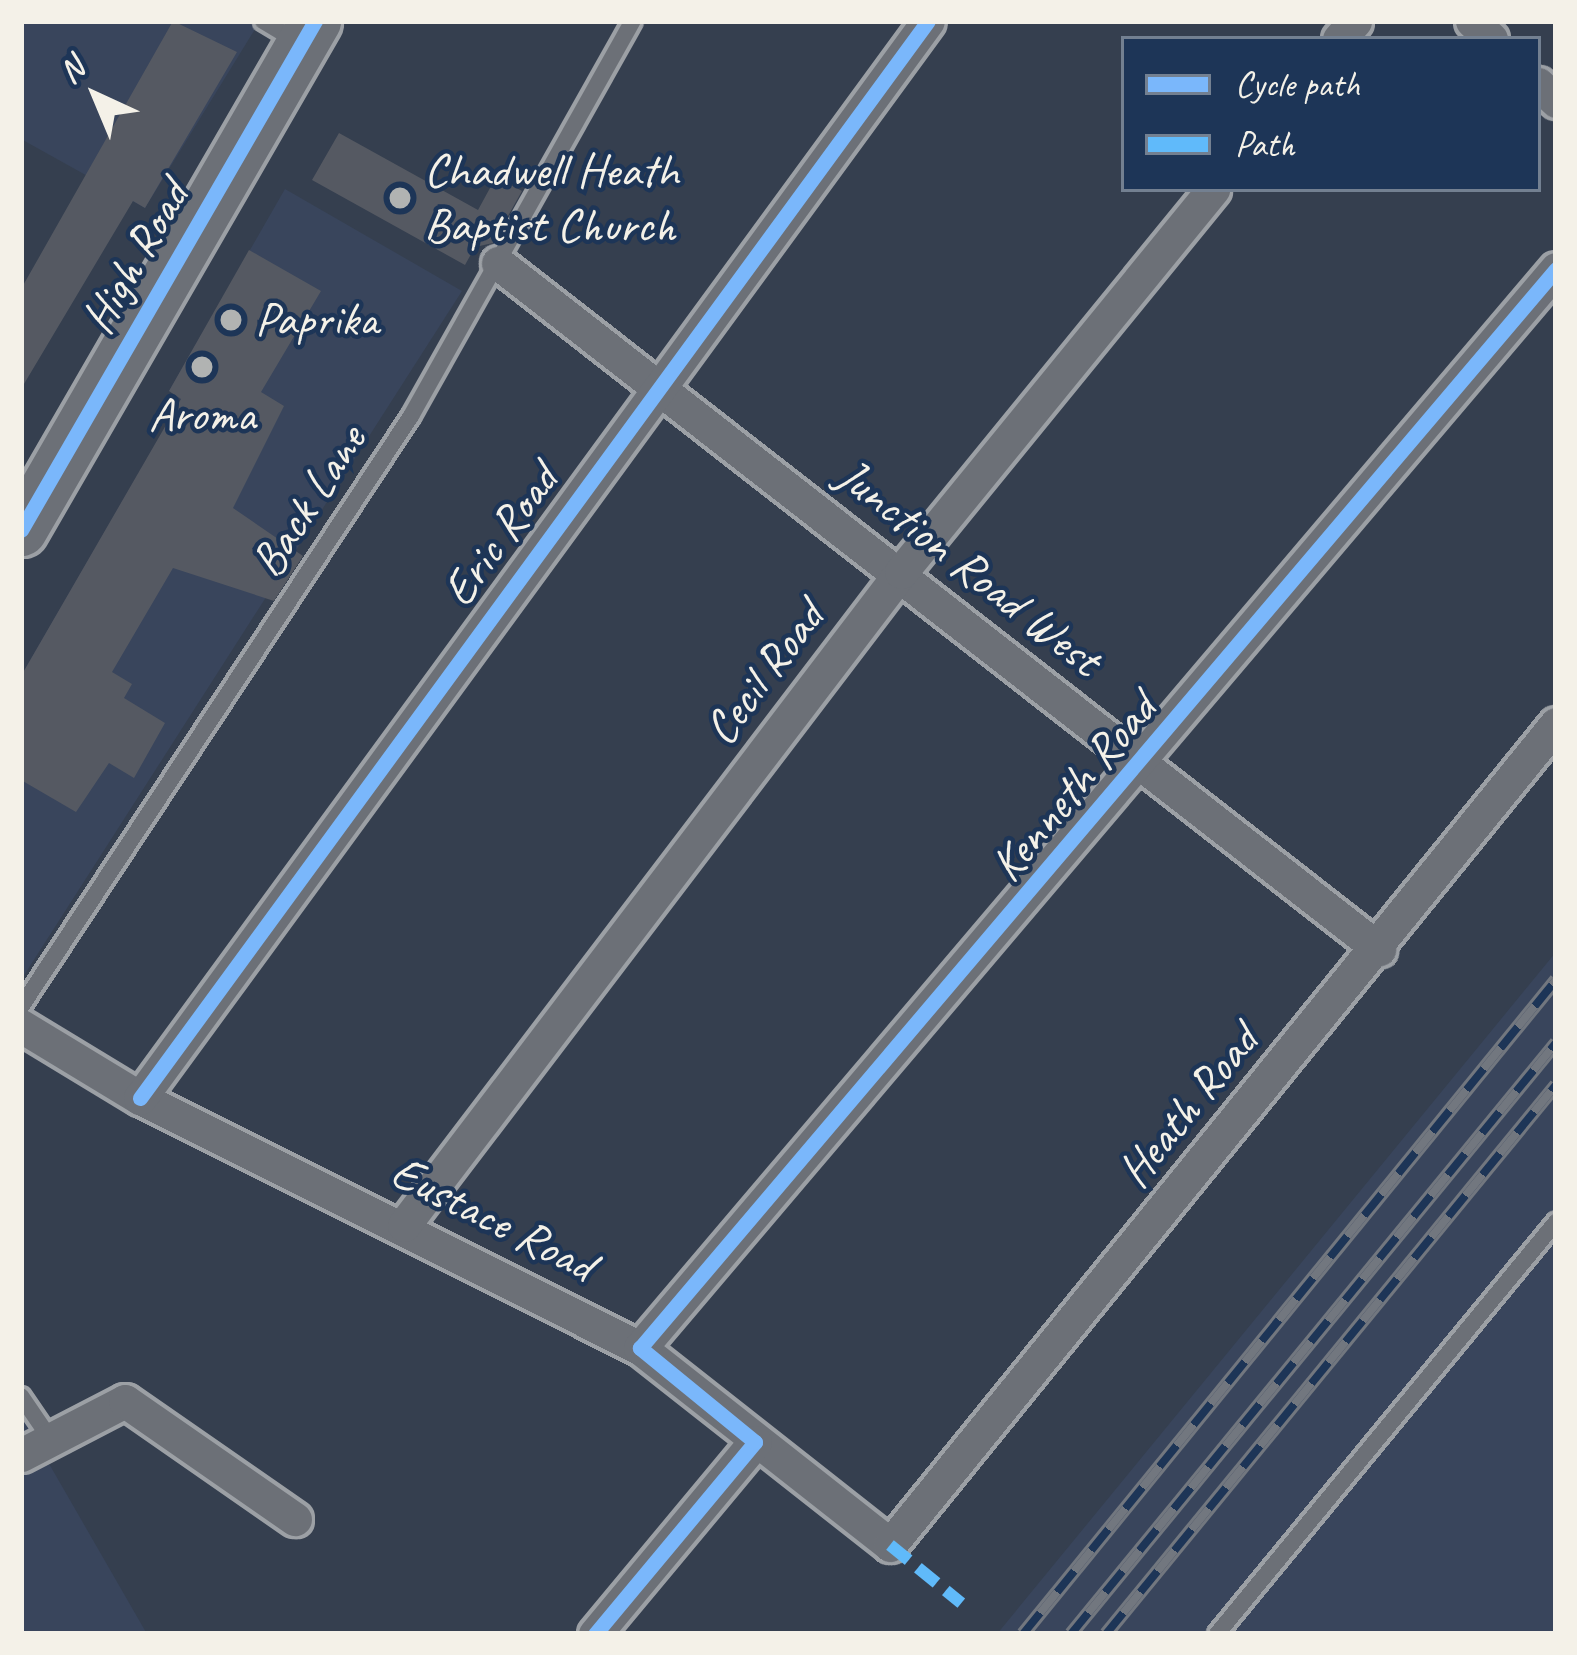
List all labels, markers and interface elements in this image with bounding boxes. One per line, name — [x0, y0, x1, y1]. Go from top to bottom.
north arrow — [36, 36, 156, 156]
legend — [1121, 36, 1541, 192]
text: N — [49, 48, 93, 92]
text: Cycle path — [1235, 61, 1360, 107]
text: Path — [1235, 121, 1294, 167]
place label: Chadwell Heath Baptist Church — [424, 141, 677, 254]
street label: High Road — [68, 170, 202, 344]
marker: Chadwell Heath Baptist Church — [387, 185, 413, 211]
place label: Paprika — [255, 291, 378, 349]
marker: Paprika — [218, 307, 244, 333]
marker: Aroma — [189, 354, 215, 380]
place label: Aroma — [149, 386, 255, 444]
street label: Back Lane — [237, 414, 379, 588]
street label: Junction Road West — [825, 446, 1113, 688]
street label: Eric Road — [429, 453, 571, 617]
street label: Cecil Road — [692, 590, 836, 756]
street label: Kenneth Road — [978, 682, 1168, 892]
street label: Heath Road — [1105, 1013, 1271, 1199]
street label: Eustace Road — [382, 1142, 604, 1294]

